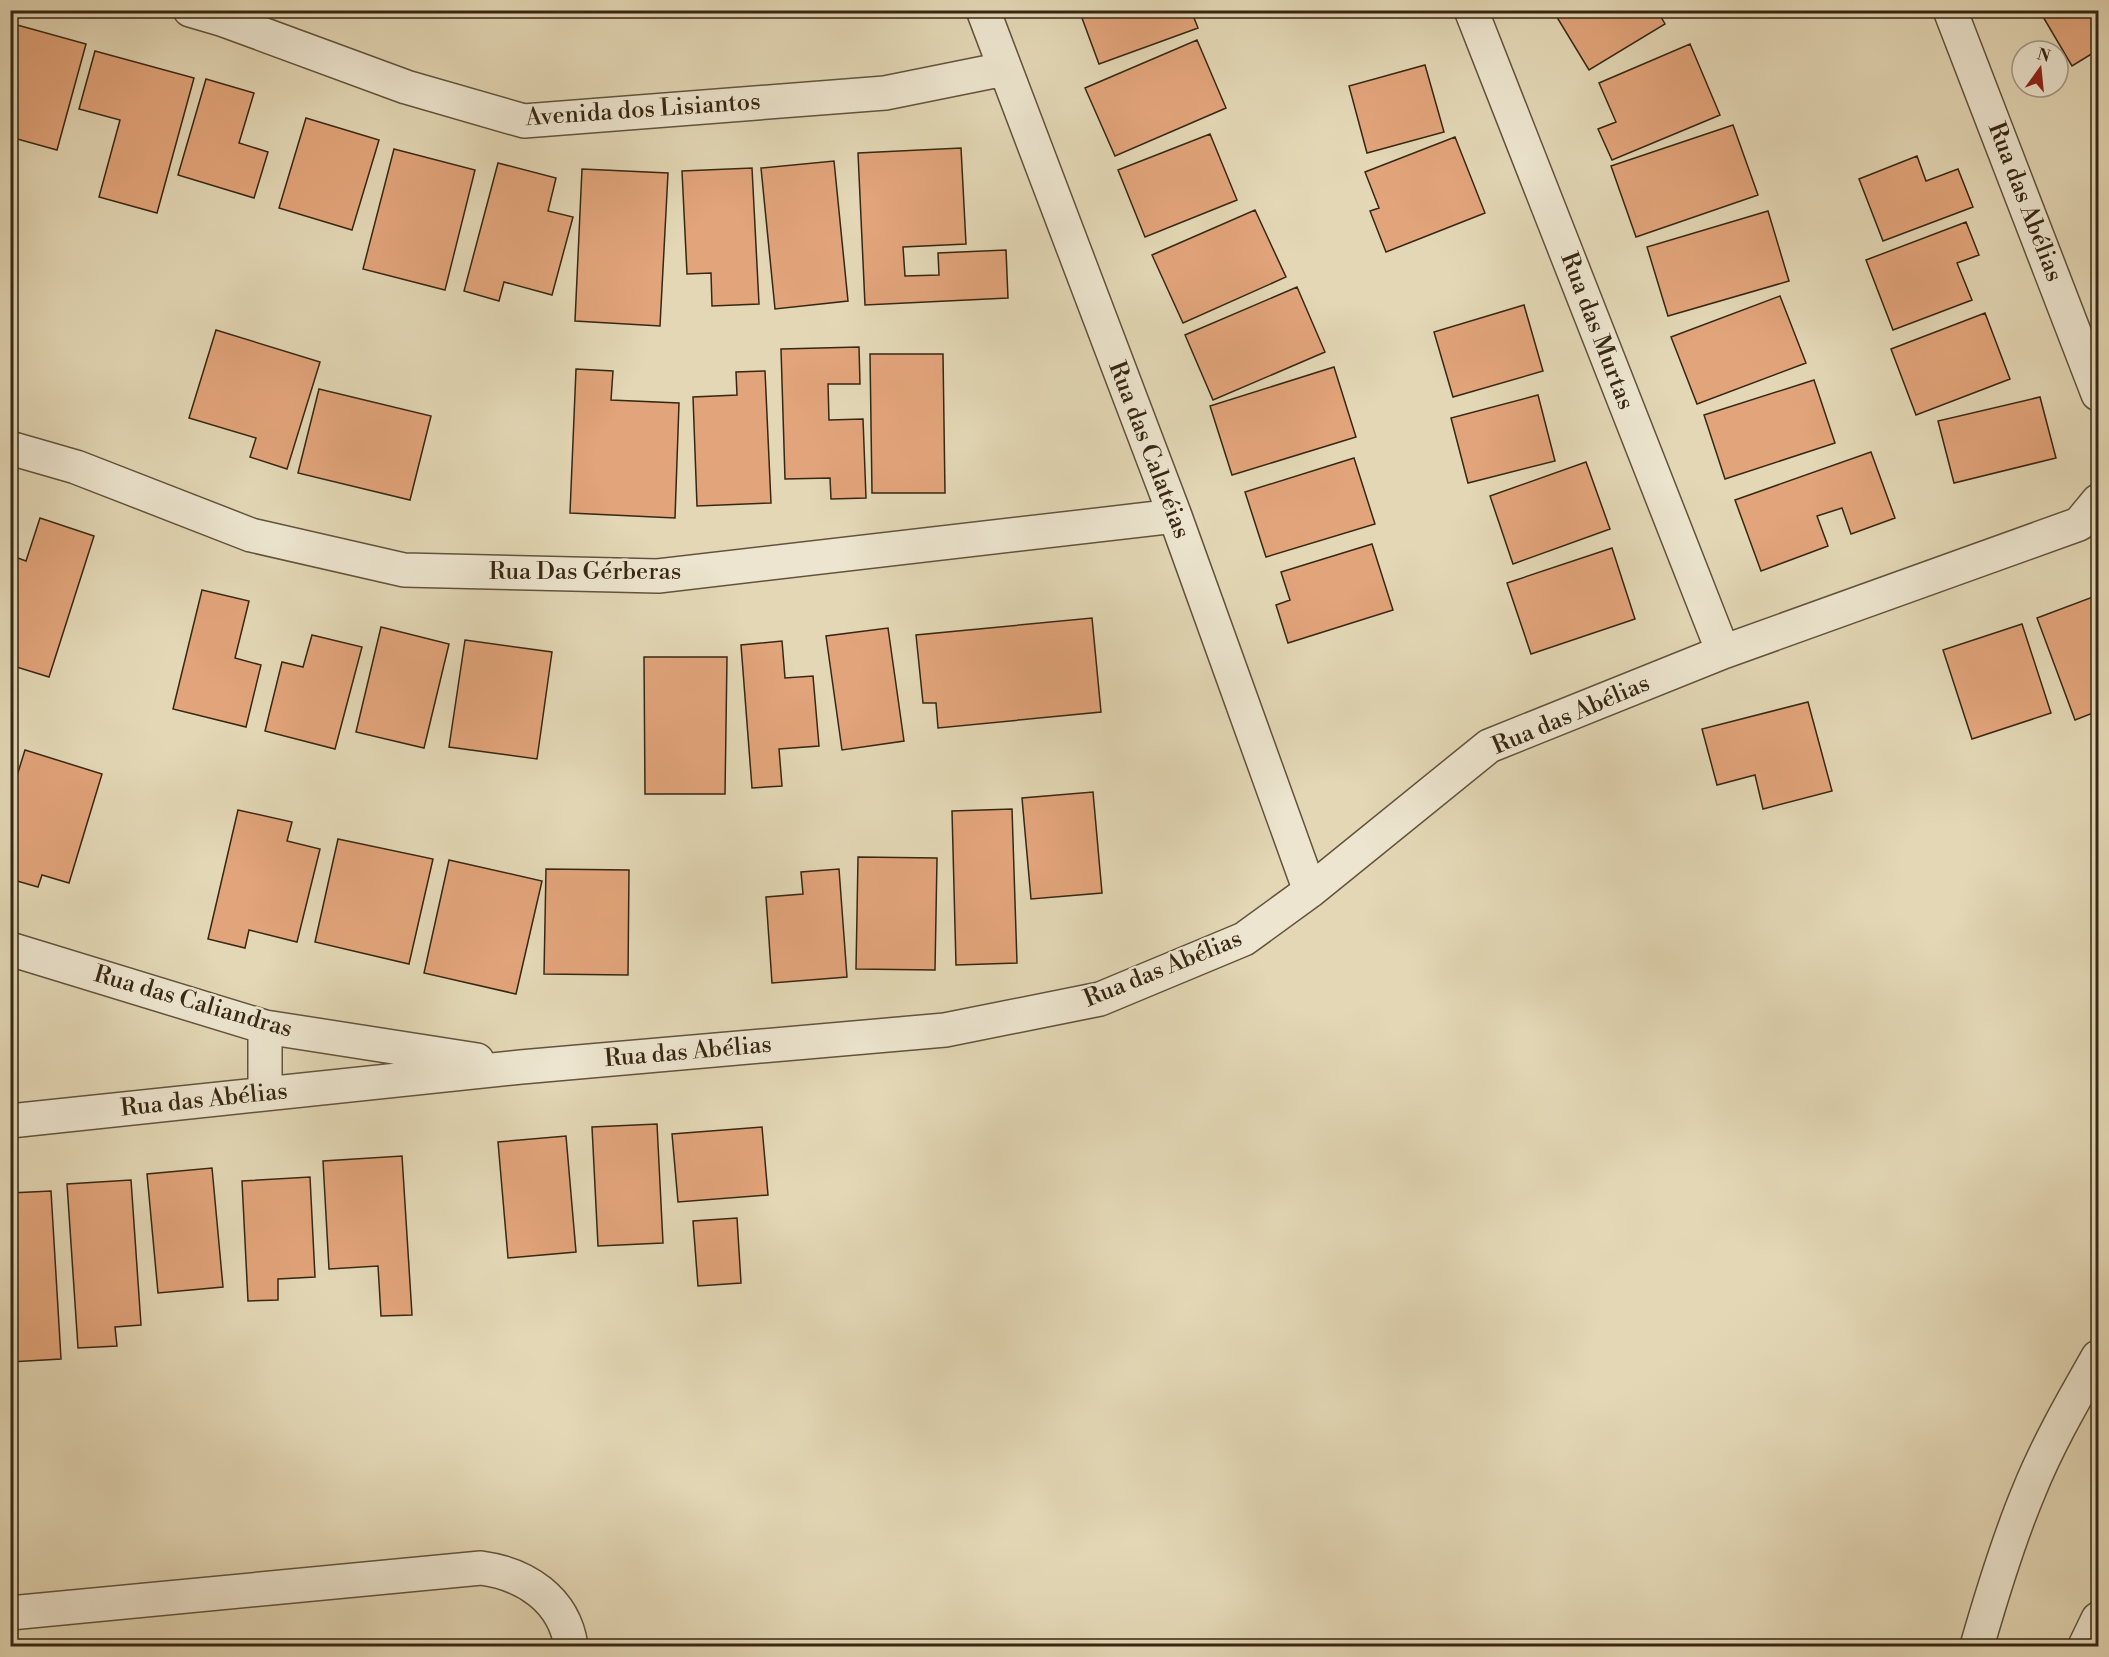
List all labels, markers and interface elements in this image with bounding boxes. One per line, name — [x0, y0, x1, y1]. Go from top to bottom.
north arrow — [2010, 39, 2070, 99]
text: N — [2035, 44, 2053, 67]
street label: Avenida dos Lisiantos — [524, 87, 761, 133]
street label: Rua das Abélias — [1981, 118, 2069, 286]
street label: Rua das Murtas — [1553, 248, 1641, 414]
street label: Rua das Calatéias — [1101, 357, 1197, 543]
street label: Rua Das Gérberas — [489, 557, 681, 587]
street label: Rua das Abélias — [1488, 668, 1654, 762]
street label: Rua das Abélias — [1079, 924, 1247, 1014]
street label: Rua das Caliandras — [90, 959, 296, 1045]
street label: Rua das Abélias — [603, 1030, 773, 1074]
street label: Rua das Abélias — [119, 1076, 289, 1124]

